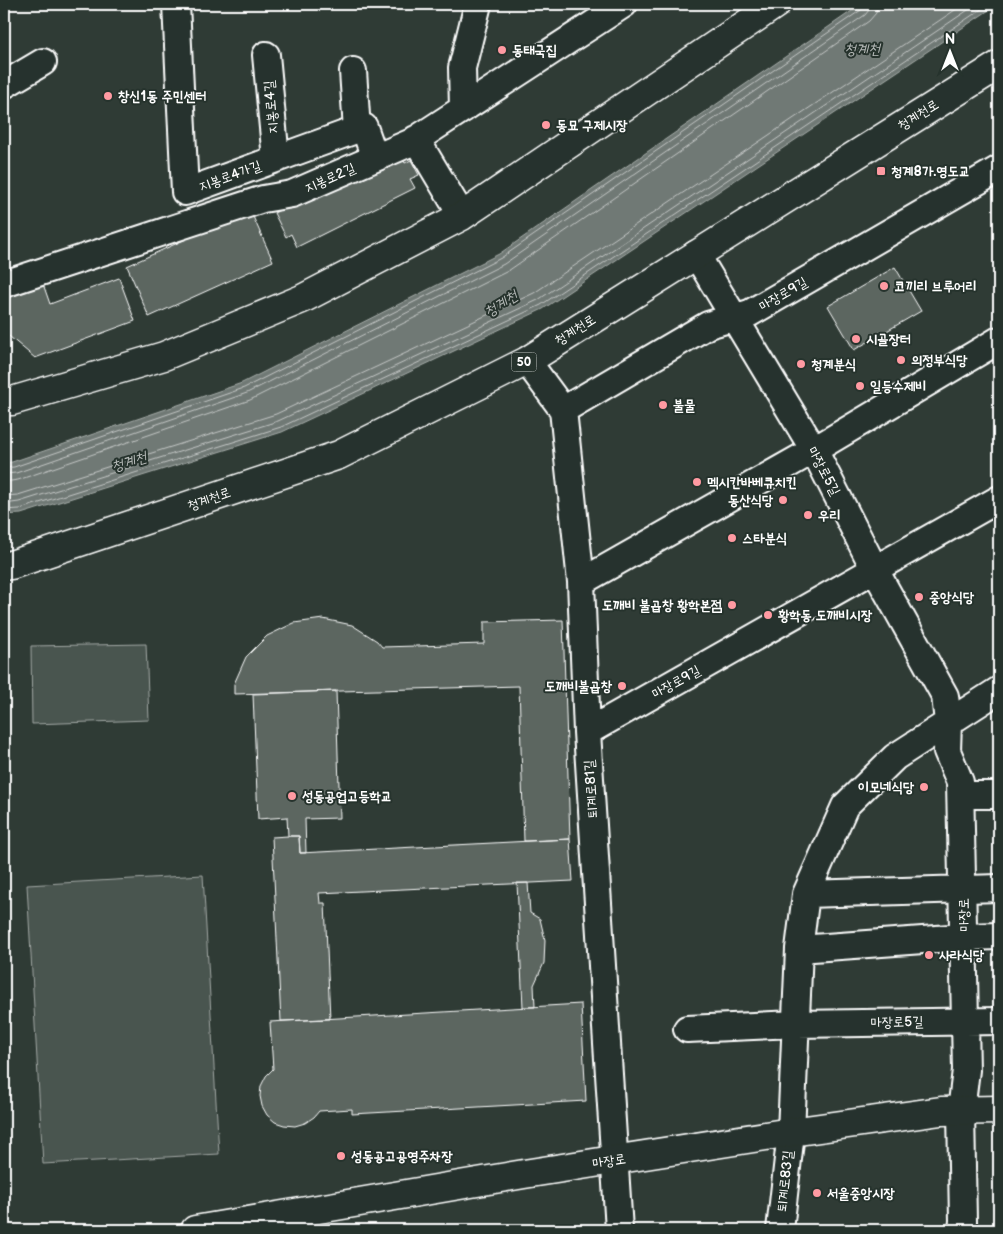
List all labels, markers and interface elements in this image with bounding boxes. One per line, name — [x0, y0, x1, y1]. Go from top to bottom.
north arrow — [926, 28, 976, 78]
text: N — [945, 31, 955, 48]
water label: 청계천 — [844, 40, 882, 59]
place label: 동태국집 — [512, 42, 557, 59]
marker: 동태국집 — [496, 44, 508, 56]
street label: 지봉로4길 — [260, 79, 282, 134]
place label: 창신1동 주민센터 — [118, 88, 207, 105]
marker: 창신1동 주민센터 — [102, 90, 114, 102]
street label: 청계천로 — [894, 96, 942, 134]
place label: 동묘 구제시장 — [556, 117, 628, 134]
marker: 동묘 구제시장 — [540, 119, 552, 131]
street label: 지봉로4가길 — [197, 157, 264, 195]
street label: 지봉로2길 — [302, 159, 358, 197]
place label: 청계8가.영도교 — [891, 163, 970, 180]
marker: 청계8가.영도교 — [875, 165, 887, 177]
street label: 마장로9길 — [756, 273, 811, 315]
place label: 코끼리 브루어리 — [894, 278, 977, 295]
marker: 코끼리 브루어리 — [878, 280, 890, 292]
water label: 청계천 — [481, 285, 523, 322]
street label: 청계천로 — [551, 311, 599, 349]
place label: 시골장터 — [866, 331, 911, 348]
marker: 시골장터 — [850, 333, 862, 345]
road number: 50 — [512, 352, 536, 372]
place label: 의정부식당 — [911, 352, 968, 369]
marker: 의정부식당 — [895, 354, 907, 366]
place label: 청계분식 — [811, 356, 856, 373]
marker: 청계분식 — [795, 358, 807, 370]
place label: 일등수제비 — [870, 378, 926, 395]
marker: 일등수제비 — [854, 380, 866, 392]
place label: 불물 — [673, 397, 696, 414]
marker: 불물 — [657, 399, 669, 411]
street label: 마장로5길 — [804, 444, 844, 499]
water label: 청계천 — [109, 447, 151, 476]
place label: 멕시칸바베큐치킨 — [707, 474, 797, 491]
marker: 멕시칸바베큐치킨 — [691, 476, 703, 488]
street label: 청계천로 — [185, 484, 233, 514]
place label: 동산식당 — [728, 492, 774, 509]
marker: 동산식당 — [777, 494, 789, 506]
place label: 우리 — [818, 507, 841, 524]
marker: 우리 — [802, 509, 814, 521]
place label: 스타분식 — [742, 530, 787, 547]
marker: 스타분식 — [726, 532, 738, 544]
place label: 중앙식당 — [929, 589, 975, 606]
marker: 중앙식당 — [913, 591, 925, 603]
place label: 도깨비 불곱창 황학본점 — [602, 597, 723, 614]
marker: 도깨비 불곱창 황학본점 — [726, 599, 738, 611]
place label: 황학동 도깨비시장 — [778, 607, 873, 624]
marker: 황학동 도깨비시장 — [762, 609, 774, 621]
street label: 마장로9길 — [649, 661, 704, 702]
place label: 도깨비불곱창 — [544, 678, 613, 695]
marker: 도깨비불곱창 — [616, 680, 628, 692]
street label: 퇴계로81길 — [580, 758, 602, 819]
place label: 이모네식당 — [858, 779, 915, 796]
marker: 이모네식당 — [918, 781, 930, 793]
place label: 성동공업고등학교 — [302, 788, 392, 805]
marker: 성동공업고등학교 — [286, 790, 298, 802]
street label: 마장로 — [955, 898, 973, 932]
place label: 사라식당 — [939, 947, 985, 964]
marker: 사라식당 — [923, 949, 935, 961]
street label: 마장로5길 — [870, 1013, 924, 1031]
place label: 성동공고공영주차장 — [351, 1148, 453, 1165]
street label: 퇴계로83길 — [773, 1149, 797, 1213]
marker: 성동공고공영주차장 — [335, 1150, 347, 1162]
street label: 마장로 — [591, 1150, 627, 1172]
place label: 서울중앙시장 — [827, 1185, 895, 1202]
marker: 서울중앙시장 — [811, 1187, 823, 1199]

